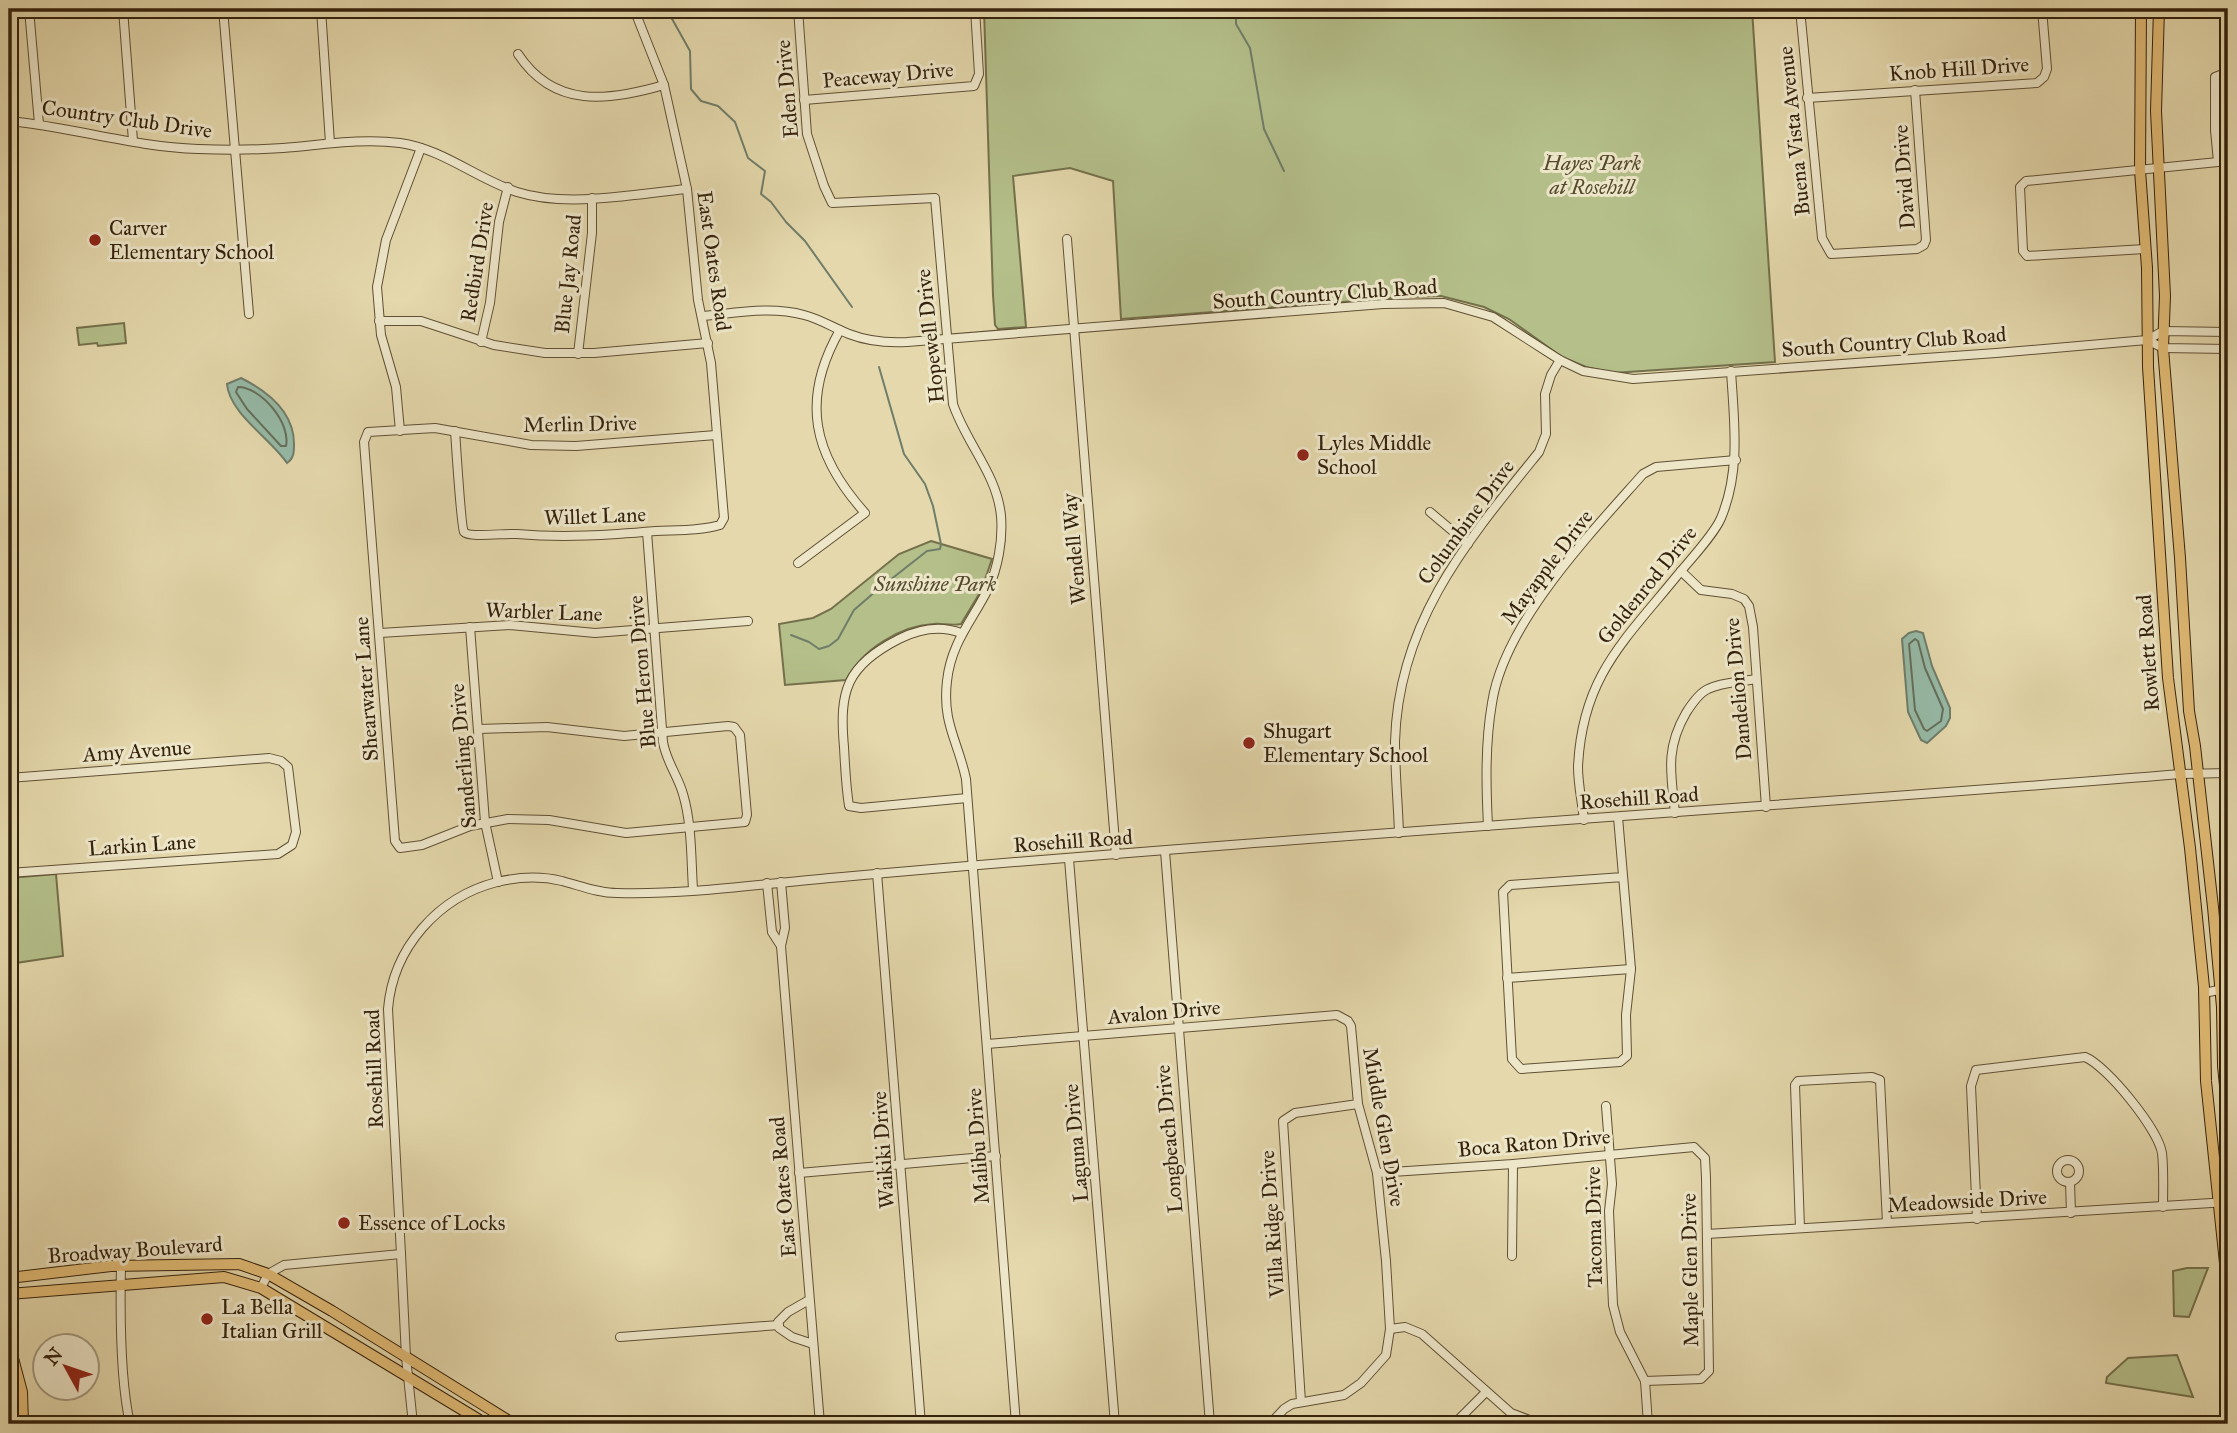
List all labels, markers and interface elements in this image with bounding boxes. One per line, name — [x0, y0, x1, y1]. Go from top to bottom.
street label: Eden Drive — [770, 38, 804, 139]
street label: Buena Vista Avenue — [1772, 45, 1816, 217]
street label: Knob Hill Drive — [1888, 51, 2030, 87]
street label: Peaceway Drive — [821, 56, 955, 94]
street label: Country Club Drive — [40, 94, 214, 144]
street label: David Drive — [1887, 124, 1921, 230]
park label: Hayes Park at Rosehill — [1542, 150, 1642, 200]
street label: East Oates Road — [691, 189, 737, 333]
street label: Redbird Drive — [455, 200, 499, 324]
street label: Blue Jay Road — [549, 213, 587, 335]
place label: Carver Elementary School — [109, 215, 274, 265]
marker: Carver Elementary School — [87, 232, 103, 248]
street label: Hopewell Drive — [910, 267, 950, 404]
street label: South Country Club Road — [1212, 273, 1439, 315]
street label: South Country Club Road — [1781, 321, 2008, 363]
street label: Merlin Drive — [523, 410, 637, 438]
place label: Lyles Middle School — [1317, 430, 1432, 480]
marker: Lyles Middle School — [1295, 447, 1311, 463]
street label: Columbine Drive — [1412, 454, 1520, 590]
street label: Wendell Way — [1056, 491, 1092, 606]
street label: Willet Lane — [543, 501, 647, 531]
street label: Mayapple Drive — [1495, 504, 1599, 630]
street label: Goldenrod Drive — [1591, 521, 1703, 649]
park label: Sunshine Park — [873, 571, 997, 597]
street label: Rowlett Road — [2131, 593, 2165, 712]
street label: Blue Heron Drive — [622, 594, 662, 750]
street label: Warbler Lane — [485, 597, 603, 627]
street label: Shearwater Lane — [348, 616, 384, 762]
street label: Dandelion Drive — [1719, 617, 1757, 761]
street label: Sanderling Drive — [444, 682, 482, 829]
place label: Shugart Elementary School — [1263, 718, 1428, 768]
street label: Amy Avenue — [81, 734, 192, 768]
marker: Shugart Elementary School — [1241, 735, 1257, 751]
street label: Rosehill Road — [1578, 781, 1700, 815]
street label: Rosehill Road — [1012, 824, 1134, 858]
street label: Larkin Lane — [87, 828, 197, 862]
street label: Avalon Drive — [1106, 994, 1222, 1030]
street label: Rosehill Road — [359, 1008, 389, 1129]
street label: Middle Glen Drive — [1357, 1045, 1411, 1209]
street label: Longbeach Drive — [1150, 1063, 1188, 1214]
street label: Laguna Drive — [1058, 1082, 1094, 1203]
street label: Malibu Drive — [961, 1087, 995, 1205]
street label: Waikiki Drive — [866, 1090, 900, 1210]
street label: East Oates Road — [764, 1115, 802, 1259]
street label: Boca Raton Drive — [1457, 1123, 1612, 1163]
street label: Villa Ridge Drive — [1254, 1149, 1290, 1300]
street label: Tacoma Drive — [1580, 1166, 1608, 1288]
street label: Meadowside Drive — [1887, 1184, 2048, 1218]
street label: Maple Glen Drive — [1676, 1193, 1704, 1347]
place label: Essence of Locks — [358, 1210, 505, 1236]
marker: Essence of Locks — [336, 1215, 352, 1231]
street label: Broadway Boulevard — [47, 1231, 224, 1269]
place label: La Bella Italian Grill — [221, 1294, 323, 1344]
marker: La Bella Italian Grill — [199, 1311, 215, 1327]
north arrow — [32, 1332, 102, 1402]
text: N — [39, 1343, 67, 1370]

